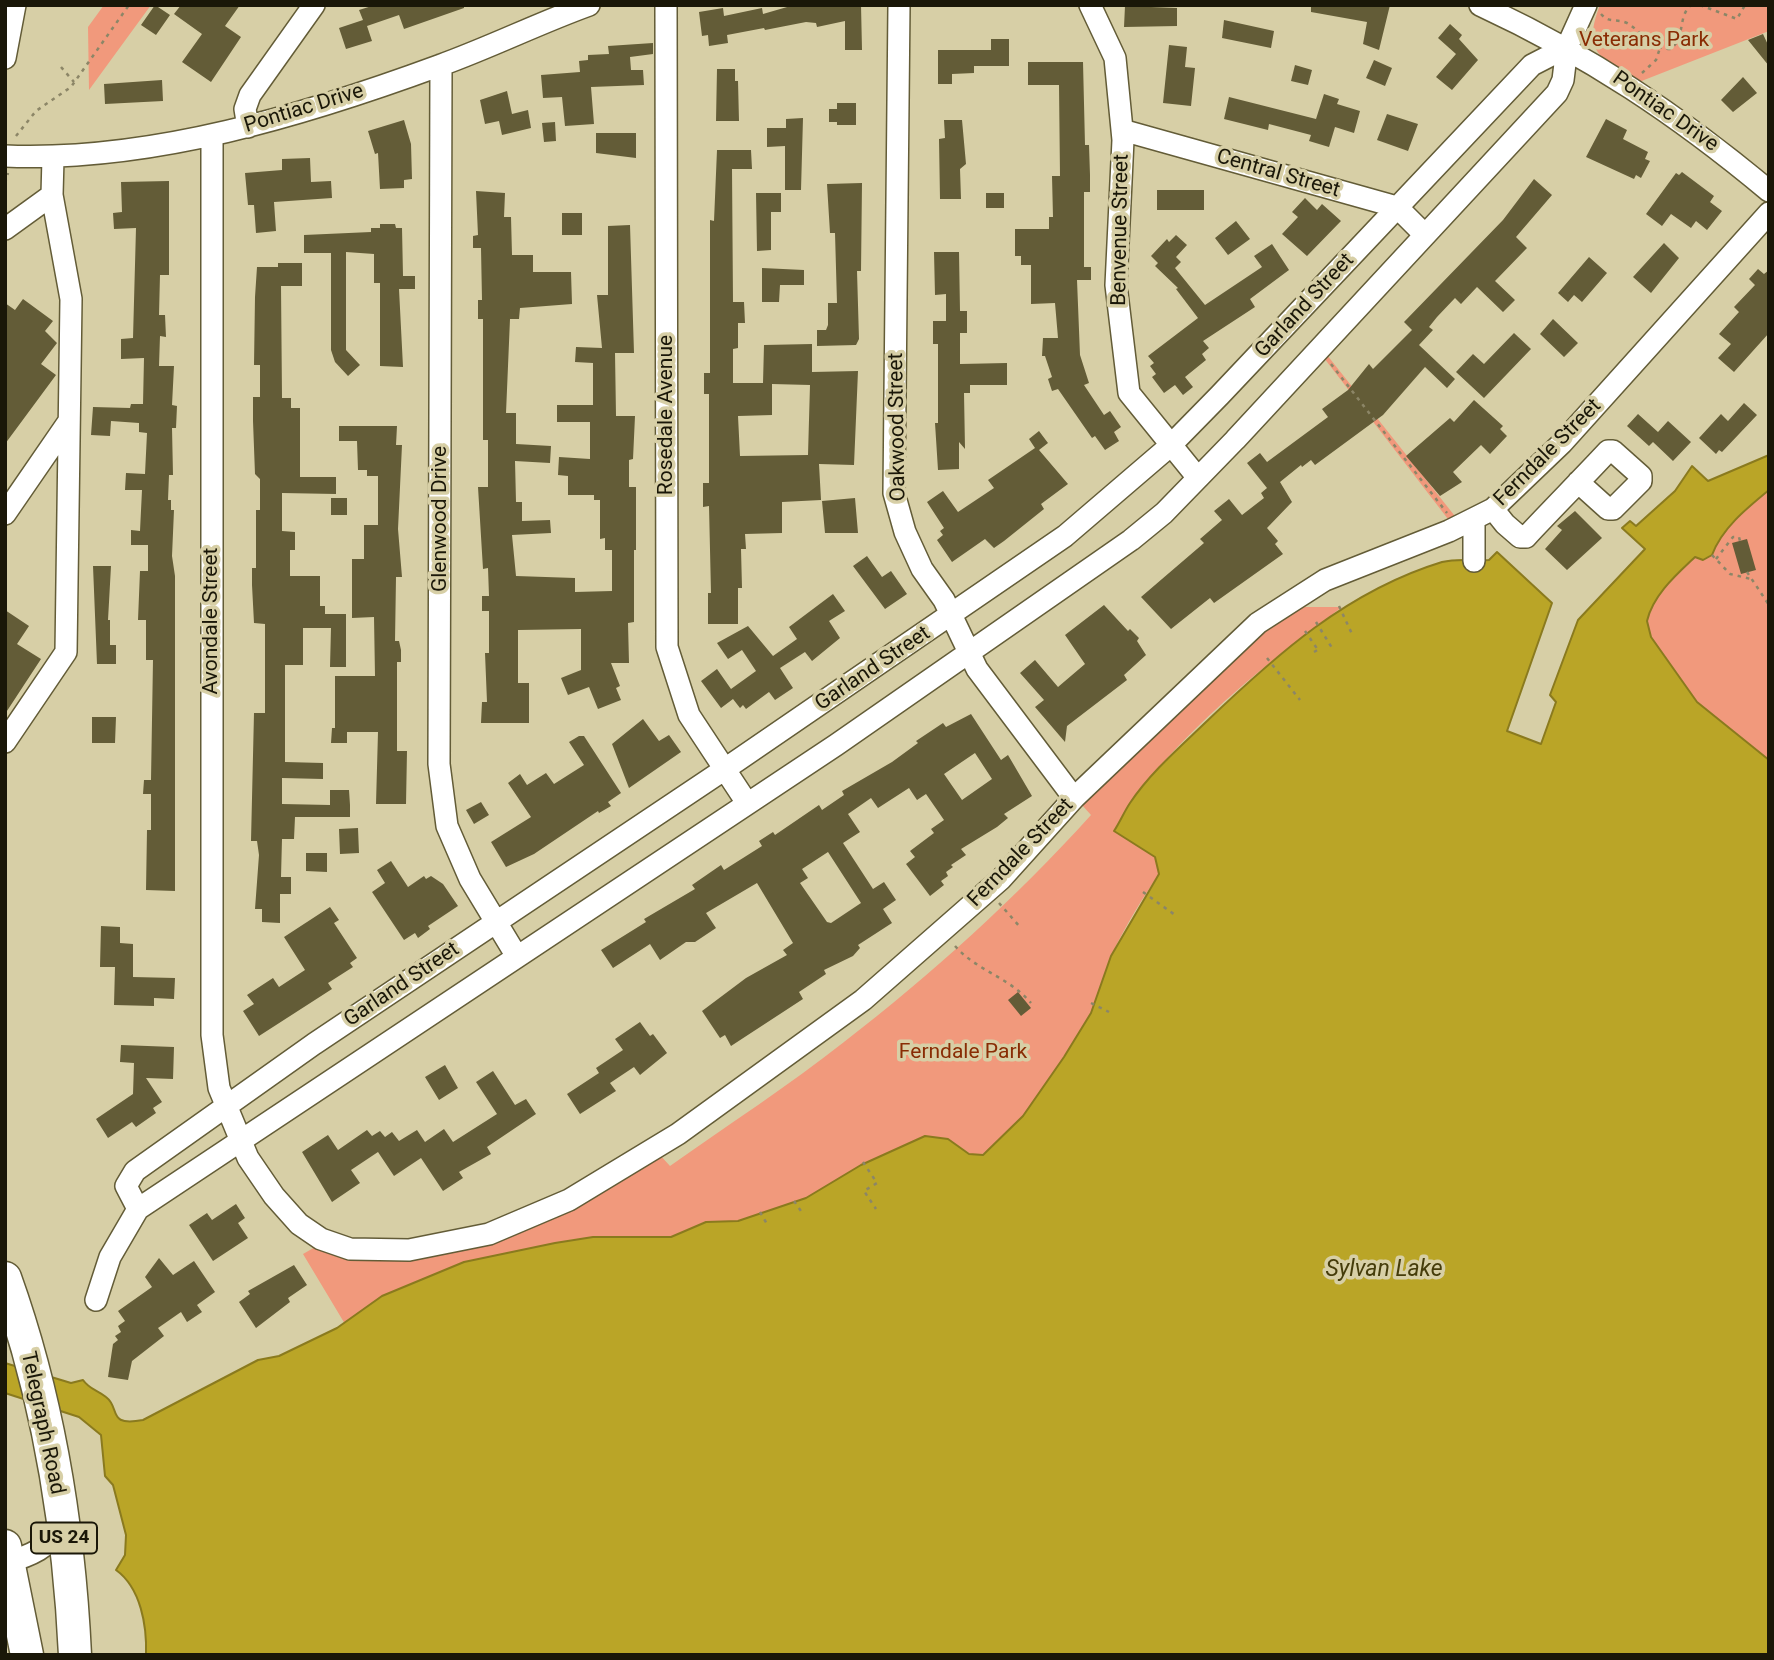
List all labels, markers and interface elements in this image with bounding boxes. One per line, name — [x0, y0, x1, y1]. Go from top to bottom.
park label: Veterans Park — [1579, 28, 1709, 54]
street label: Pontiac Drive — [1607, 66, 1723, 158]
street label: Pontiac Drive — [241, 79, 367, 139]
street label: Central Street — [1213, 144, 1343, 204]
street label: Benvenue Street — [1107, 154, 1135, 306]
street label: Garland Street — [1250, 249, 1360, 363]
street label: Rosedale Avenue — [654, 335, 680, 495]
street label: Oakwood Street — [884, 352, 912, 502]
street label: Ferndale Street — [1489, 394, 1607, 512]
street label: Glenwood Drive — [428, 446, 454, 592]
street label: Avondale Street — [199, 548, 225, 694]
street label: Garland Street — [811, 621, 935, 717]
street label: Ferndale Street — [963, 793, 1079, 913]
street label: Garland Street — [340, 937, 464, 1033]
park label: Ferndale Park — [899, 1040, 1027, 1066]
water label: Sylvan Lake — [1325, 1256, 1443, 1284]
street label: Telegraph Road — [15, 1349, 69, 1497]
road number: US 24 — [31, 1522, 97, 1554]

